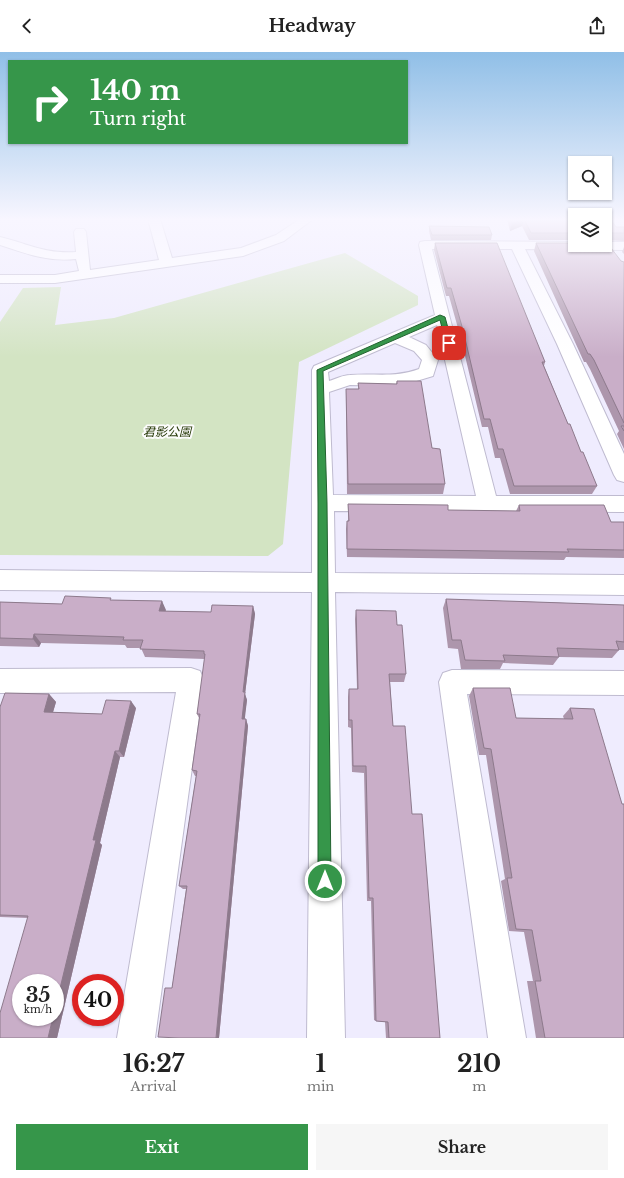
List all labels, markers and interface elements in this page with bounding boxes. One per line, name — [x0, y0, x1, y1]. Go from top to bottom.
icon: back — [16, 15, 38, 37]
text: Headway — [268, 15, 356, 37]
icon: share — [586, 15, 608, 37]
text: 140 m — [90, 73, 180, 108]
icon: right — [24, 76, 76, 128]
text: Turn right — [90, 108, 186, 130]
map controls — [568, 156, 612, 252]
button: search — [568, 156, 612, 200]
button: layers — [568, 208, 612, 252]
pin — [432, 326, 466, 360]
icon: arrive — [438, 332, 460, 354]
park label: 君影公園 — [143, 424, 193, 439]
position arrow — [304, 860, 346, 902]
speed limit sign: 40 — [72, 974, 124, 1026]
text: 35 — [26, 983, 50, 1007]
text: km/h — [24, 1003, 52, 1016]
text: 16:27 — [123, 1049, 184, 1078]
text: 1 — [315, 1049, 326, 1078]
text: 210 — [457, 1049, 501, 1078]
text: Arrival — [130, 1078, 176, 1095]
text: min — [307, 1078, 334, 1095]
text: m — [472, 1078, 486, 1095]
button: Exit — [16, 1124, 308, 1170]
button: Share — [316, 1124, 608, 1170]

